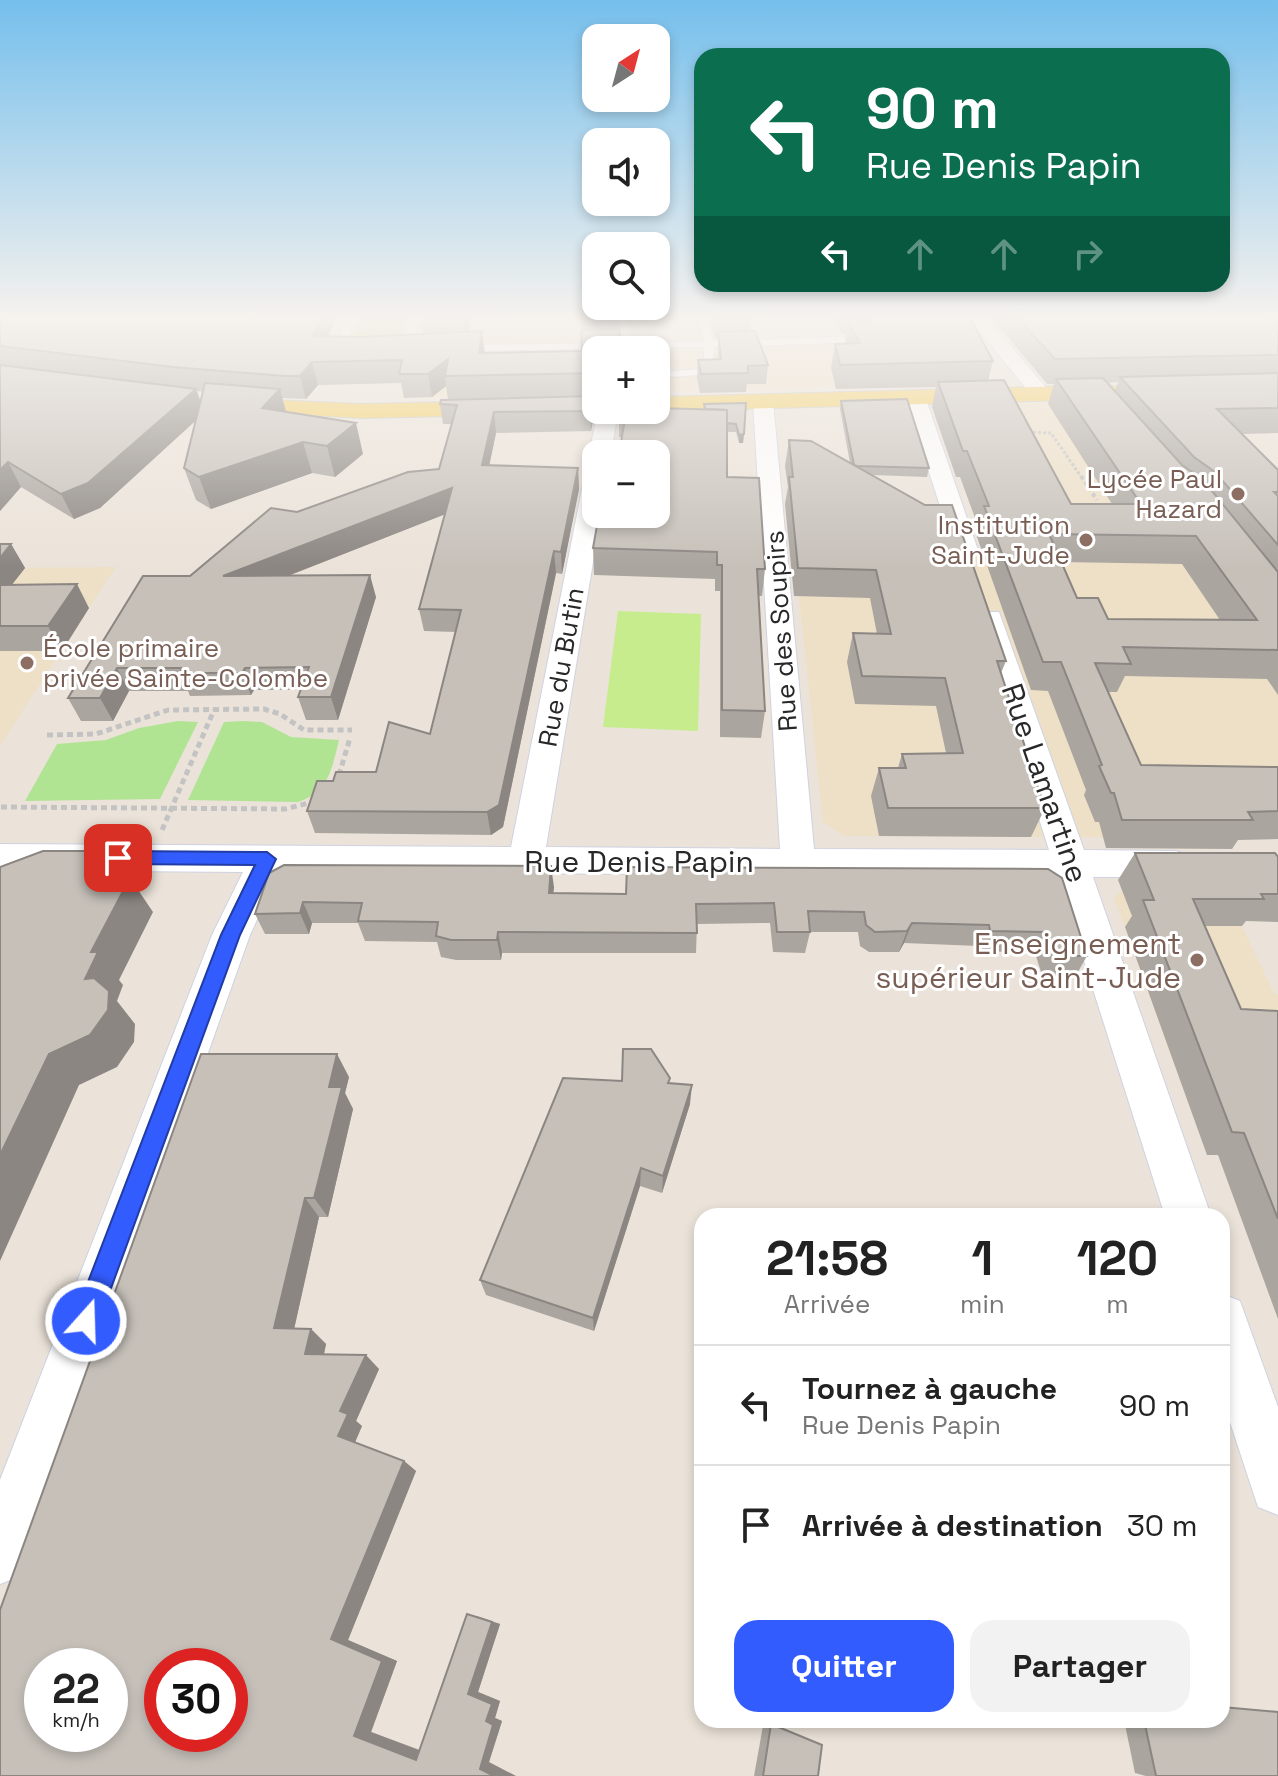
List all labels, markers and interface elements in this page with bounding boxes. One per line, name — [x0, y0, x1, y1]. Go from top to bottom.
north arrow — [582, 24, 670, 112]
map controls — [582, 24, 670, 528]
text: 90 m — [866, 73, 999, 144]
icon: left — [734, 80, 838, 184]
button: sound — [582, 128, 670, 216]
text: Rue Denis Papin — [866, 143, 1142, 189]
button: search — [582, 232, 670, 320]
icon: left — [814, 232, 858, 276]
icon: ahead — [898, 232, 942, 276]
icon: ahead — [982, 232, 1026, 276]
icon: right — [1066, 232, 1110, 276]
button: + — [582, 336, 670, 424]
button: − — [582, 440, 670, 528]
place label: Lycée Paul Hazard — [1087, 462, 1222, 526]
marker: Lycée Paul Hazard — [1229, 485, 1247, 503]
place label: Institution Saint-Jude — [931, 508, 1070, 572]
street label: Rue des Soupirs — [757, 529, 805, 733]
marker: Institution Saint-Jude — [1077, 531, 1095, 549]
street label: Rue du Butin — [530, 585, 592, 749]
place label: École primaire privée Sainte-Colombe — [43, 631, 328, 695]
marker: École primaire privée Sainte-Colombe — [18, 654, 36, 672]
street label: Rue Lamartine — [993, 678, 1097, 888]
pin — [84, 824, 152, 892]
icon: arrive — [96, 836, 140, 880]
street label: Rue Denis Papin — [524, 842, 754, 881]
place label: Enseignement supérieur Saint-Jude — [876, 924, 1181, 997]
marker: Enseignement supérieur Saint-Jude — [1188, 951, 1206, 969]
text: 21:58 — [766, 1228, 888, 1289]
text: 1 — [972, 1228, 993, 1289]
text: 120 — [1077, 1228, 1158, 1289]
position arrow — [44, 1279, 128, 1363]
text: Arrivée — [784, 1287, 870, 1321]
text: min — [960, 1287, 1005, 1321]
text: m — [1106, 1287, 1129, 1321]
text: Tournez à gauche — [802, 1369, 1057, 1408]
icon: left — [734, 1383, 778, 1427]
text: 90 m — [1119, 1386, 1190, 1425]
text: Rue Denis Papin — [802, 1408, 1001, 1442]
icon: arrive — [734, 1503, 778, 1547]
text: Arrivée à destination — [802, 1506, 1103, 1545]
text: 30 m — [1127, 1506, 1198, 1545]
button: Quitter — [734, 1620, 954, 1712]
button: Partager — [970, 1620, 1190, 1712]
speed limit sign: 30 — [144, 1648, 248, 1752]
text: 22 — [52, 1664, 100, 1715]
text: km/h — [52, 1707, 100, 1733]

